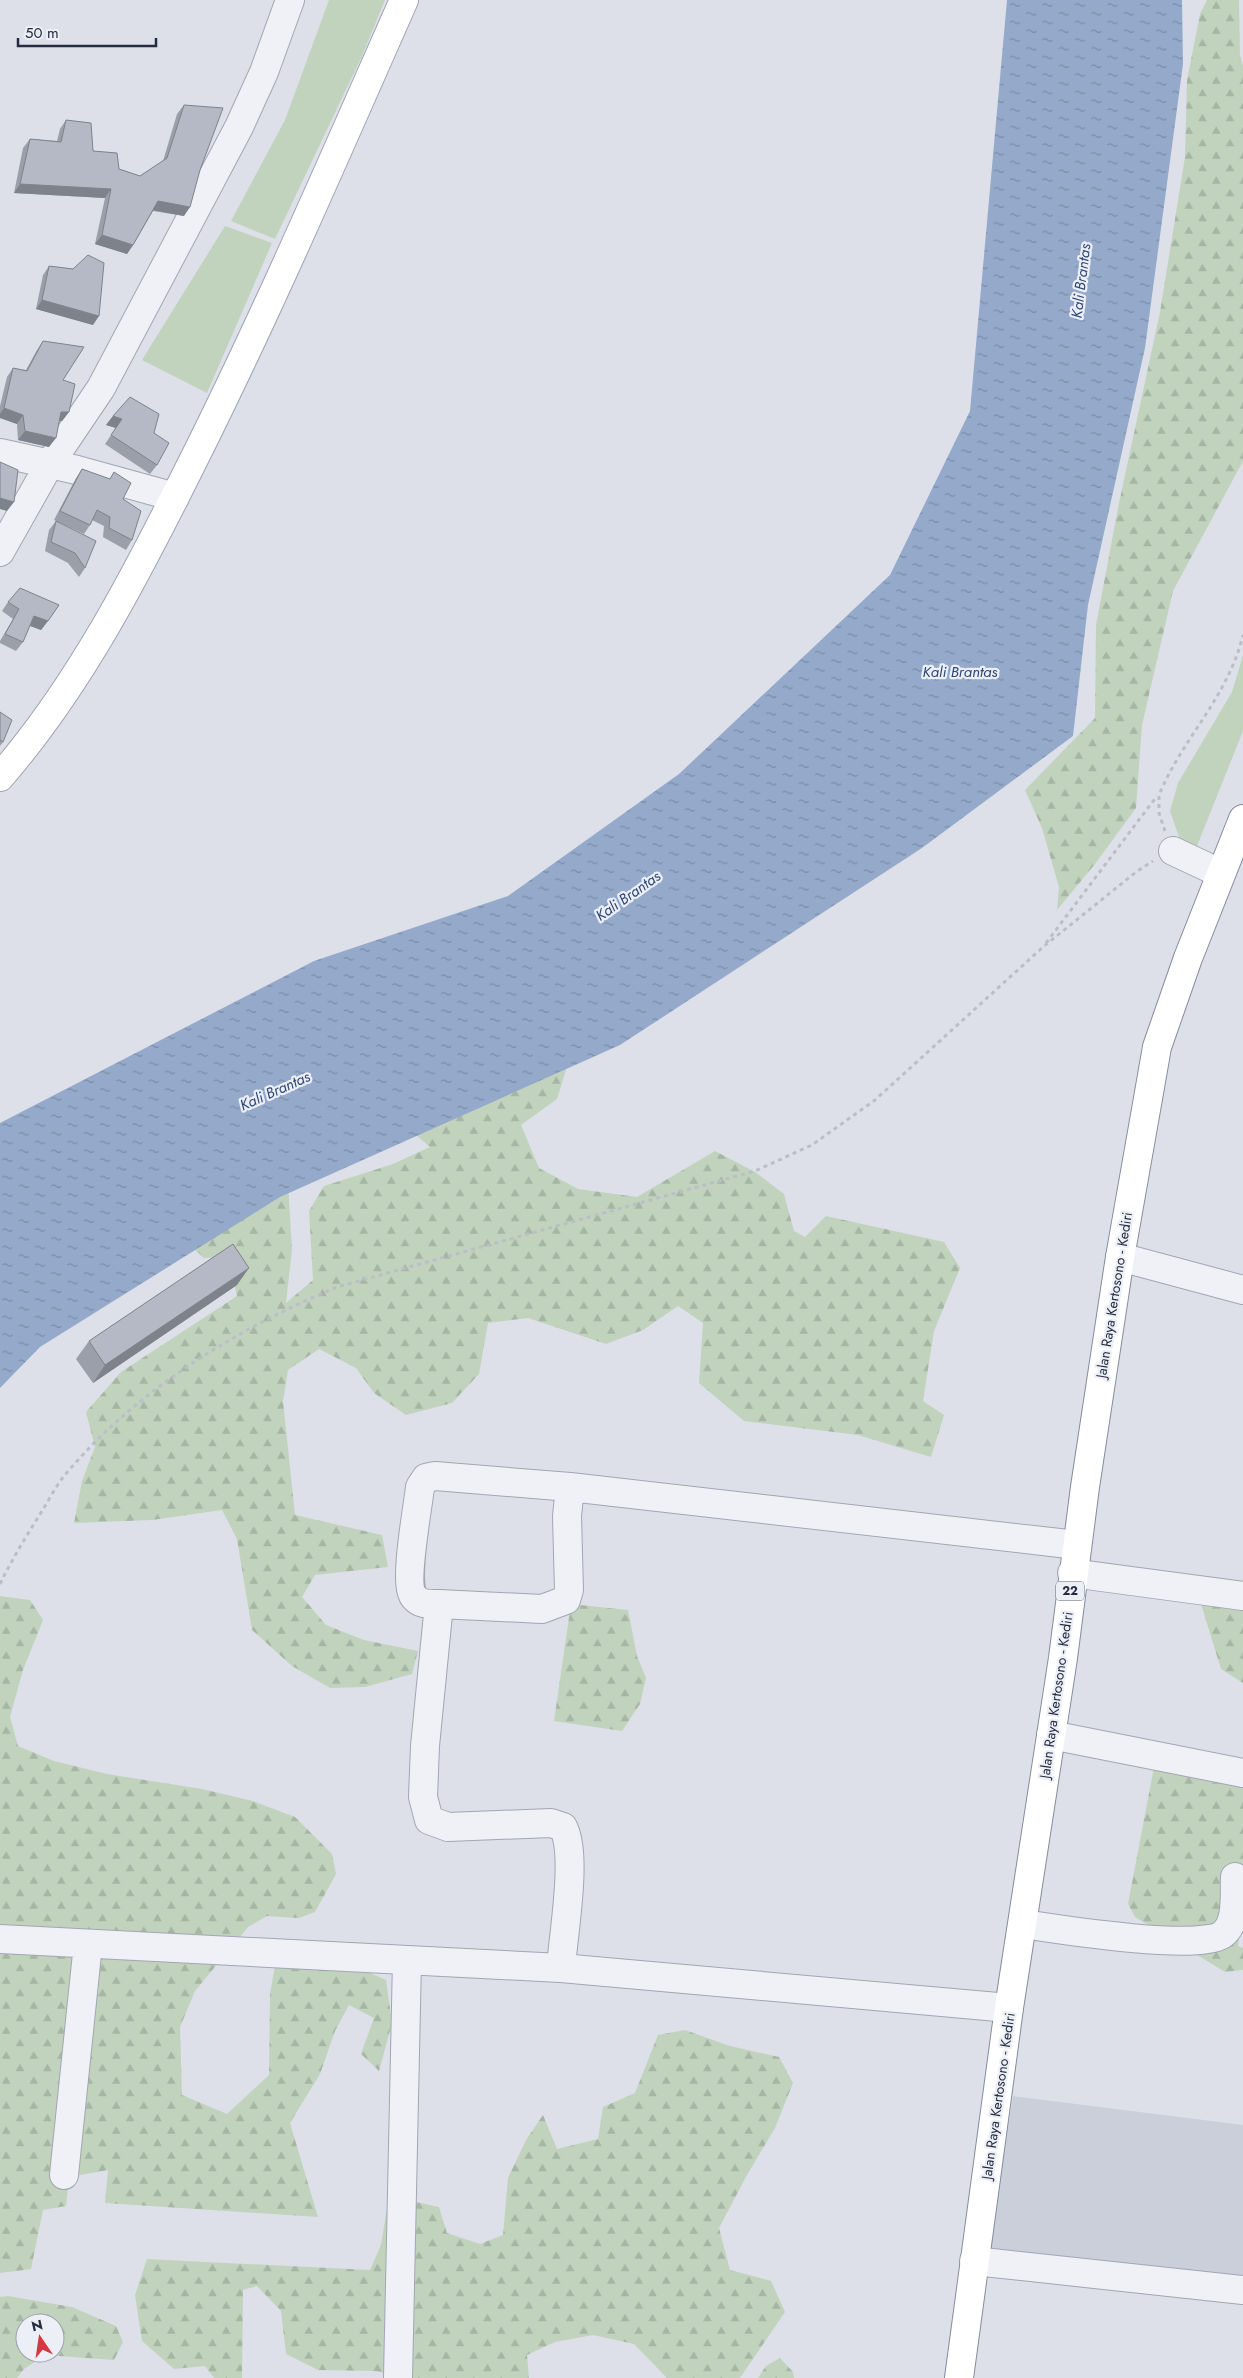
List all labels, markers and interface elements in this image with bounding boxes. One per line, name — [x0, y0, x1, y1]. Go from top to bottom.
scale bar — [18, 15, 155, 47]
text: 50 m — [25, 22, 59, 44]
water label: Kali Brantas — [1066, 242, 1096, 319]
water label: Kali Brantas — [923, 661, 998, 683]
water label: Kali Brantas — [591, 865, 665, 926]
water label: Kali Brantas — [236, 1066, 314, 1116]
street label: Jalan Raya Kertosono - Kediri — [1091, 1210, 1137, 1382]
road number: 22 — [1056, 1582, 1084, 1600]
street label: Jalan Raya Kertosono - Kediri — [1034, 1610, 1078, 1782]
street label: Jalan Raya Kertosono - Kediri — [976, 2011, 1020, 2183]
north arrow — [15, 2313, 65, 2363]
text: N — [29, 2314, 45, 2336]

